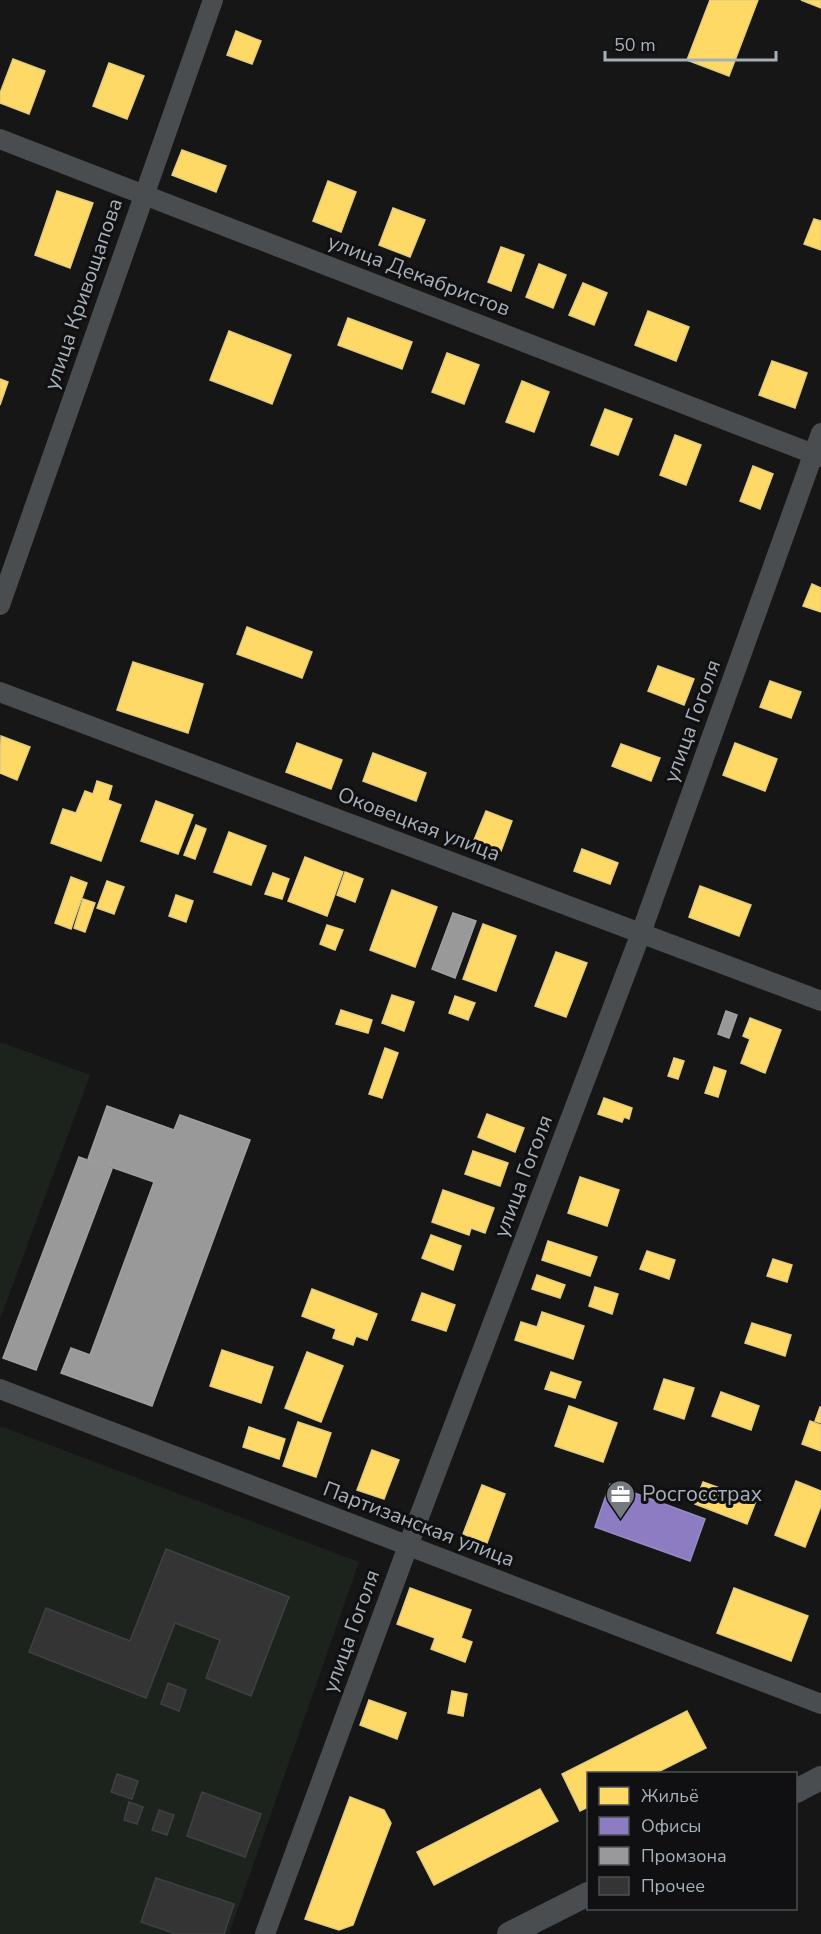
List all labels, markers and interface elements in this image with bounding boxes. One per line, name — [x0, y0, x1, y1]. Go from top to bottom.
scale bar — [605, 24, 776, 62]
text: 50 m — [614, 33, 656, 57]
street label: улица Кривощапова — [37, 194, 129, 394]
street label: улица Декабристов — [324, 227, 514, 323]
street label: улица Гоголя — [657, 656, 727, 786]
street label: Оковецкая улица — [334, 780, 504, 868]
street label: улица Гоголя — [487, 1111, 559, 1241]
street label: Партизанская улица — [319, 1475, 519, 1573]
office icon: Росгосстрах — [605, 1478, 637, 1520]
place label: Росгосстрах — [642, 1480, 762, 1508]
street label: улица Гоголя — [316, 1566, 386, 1696]
legend — [587, 1772, 797, 1910]
text: Жильё — [641, 1784, 699, 1808]
text: Офисы — [641, 1814, 701, 1838]
text: Промзона — [641, 1844, 727, 1868]
text: Прочее — [641, 1874, 705, 1898]

